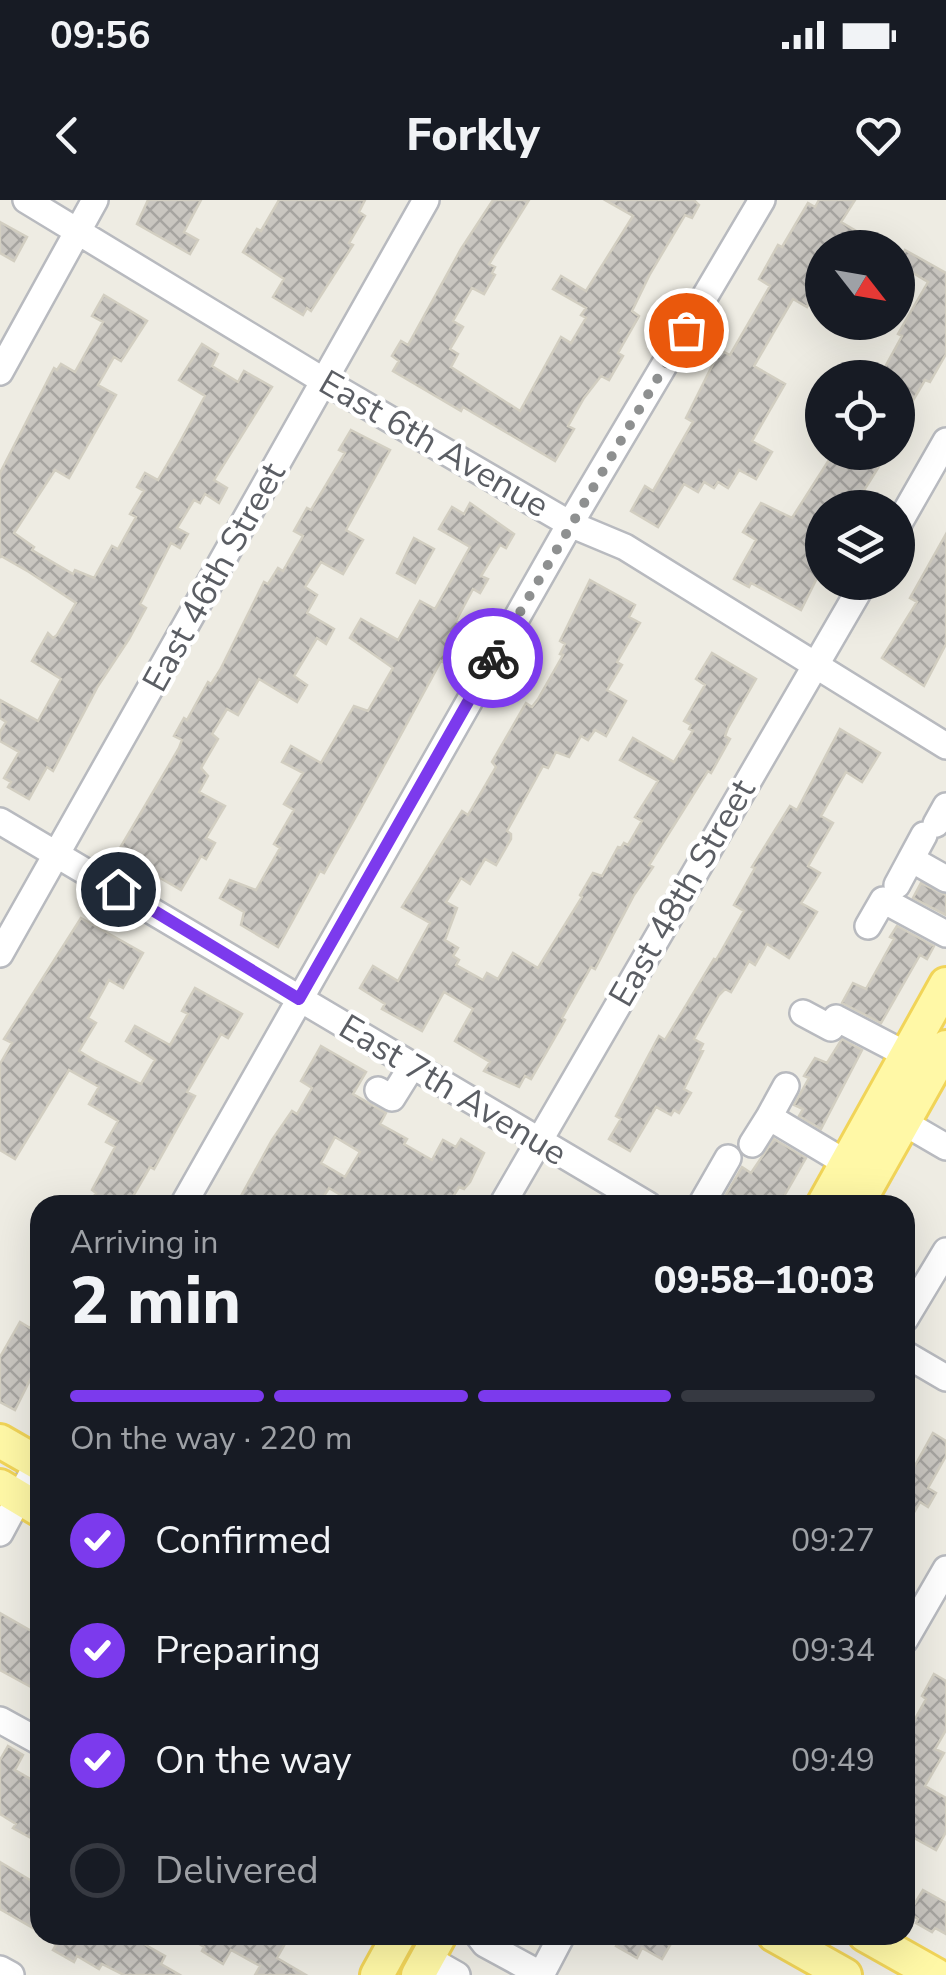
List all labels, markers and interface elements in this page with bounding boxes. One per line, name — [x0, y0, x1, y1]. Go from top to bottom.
text: 09:56 — [50, 10, 151, 61]
text: Forkly — [406, 105, 540, 166]
icon: back — [40, 108, 95, 163]
icon: heart — [851, 108, 906, 163]
north arrow — [805, 230, 915, 340]
map controls — [805, 230, 915, 600]
pin — [644, 288, 729, 373]
icon: bag — [659, 303, 714, 358]
street label: East 6th Avenue — [311, 359, 557, 529]
button: locate — [805, 360, 915, 470]
street label: East 46th Street — [132, 453, 297, 700]
button: layers — [805, 490, 915, 600]
courier — [443, 608, 543, 708]
icon: bike — [466, 631, 521, 686]
street label: East 48th Street — [598, 770, 767, 1015]
pin — [76, 847, 161, 932]
icon: home — [91, 862, 146, 917]
street label: East 7th Avenue — [330, 1003, 576, 1177]
text: Arriving in — [70, 1221, 218, 1264]
text: 09:58–10:03 — [654, 1255, 875, 1306]
text: 2 min — [70, 1257, 241, 1346]
text: On the way · 220 m — [70, 1417, 352, 1460]
icon: check — [70, 1513, 125, 1568]
text: Confirmed — [155, 1515, 332, 1566]
text: 09:27 — [791, 1519, 875, 1562]
icon: check — [70, 1623, 125, 1678]
text: Preparing — [155, 1625, 321, 1676]
text: 09:34 — [791, 1629, 875, 1672]
icon: check — [70, 1733, 125, 1788]
text: On the way — [155, 1735, 351, 1786]
text: 09:49 — [791, 1739, 875, 1782]
text: Delivered — [155, 1845, 319, 1896]

